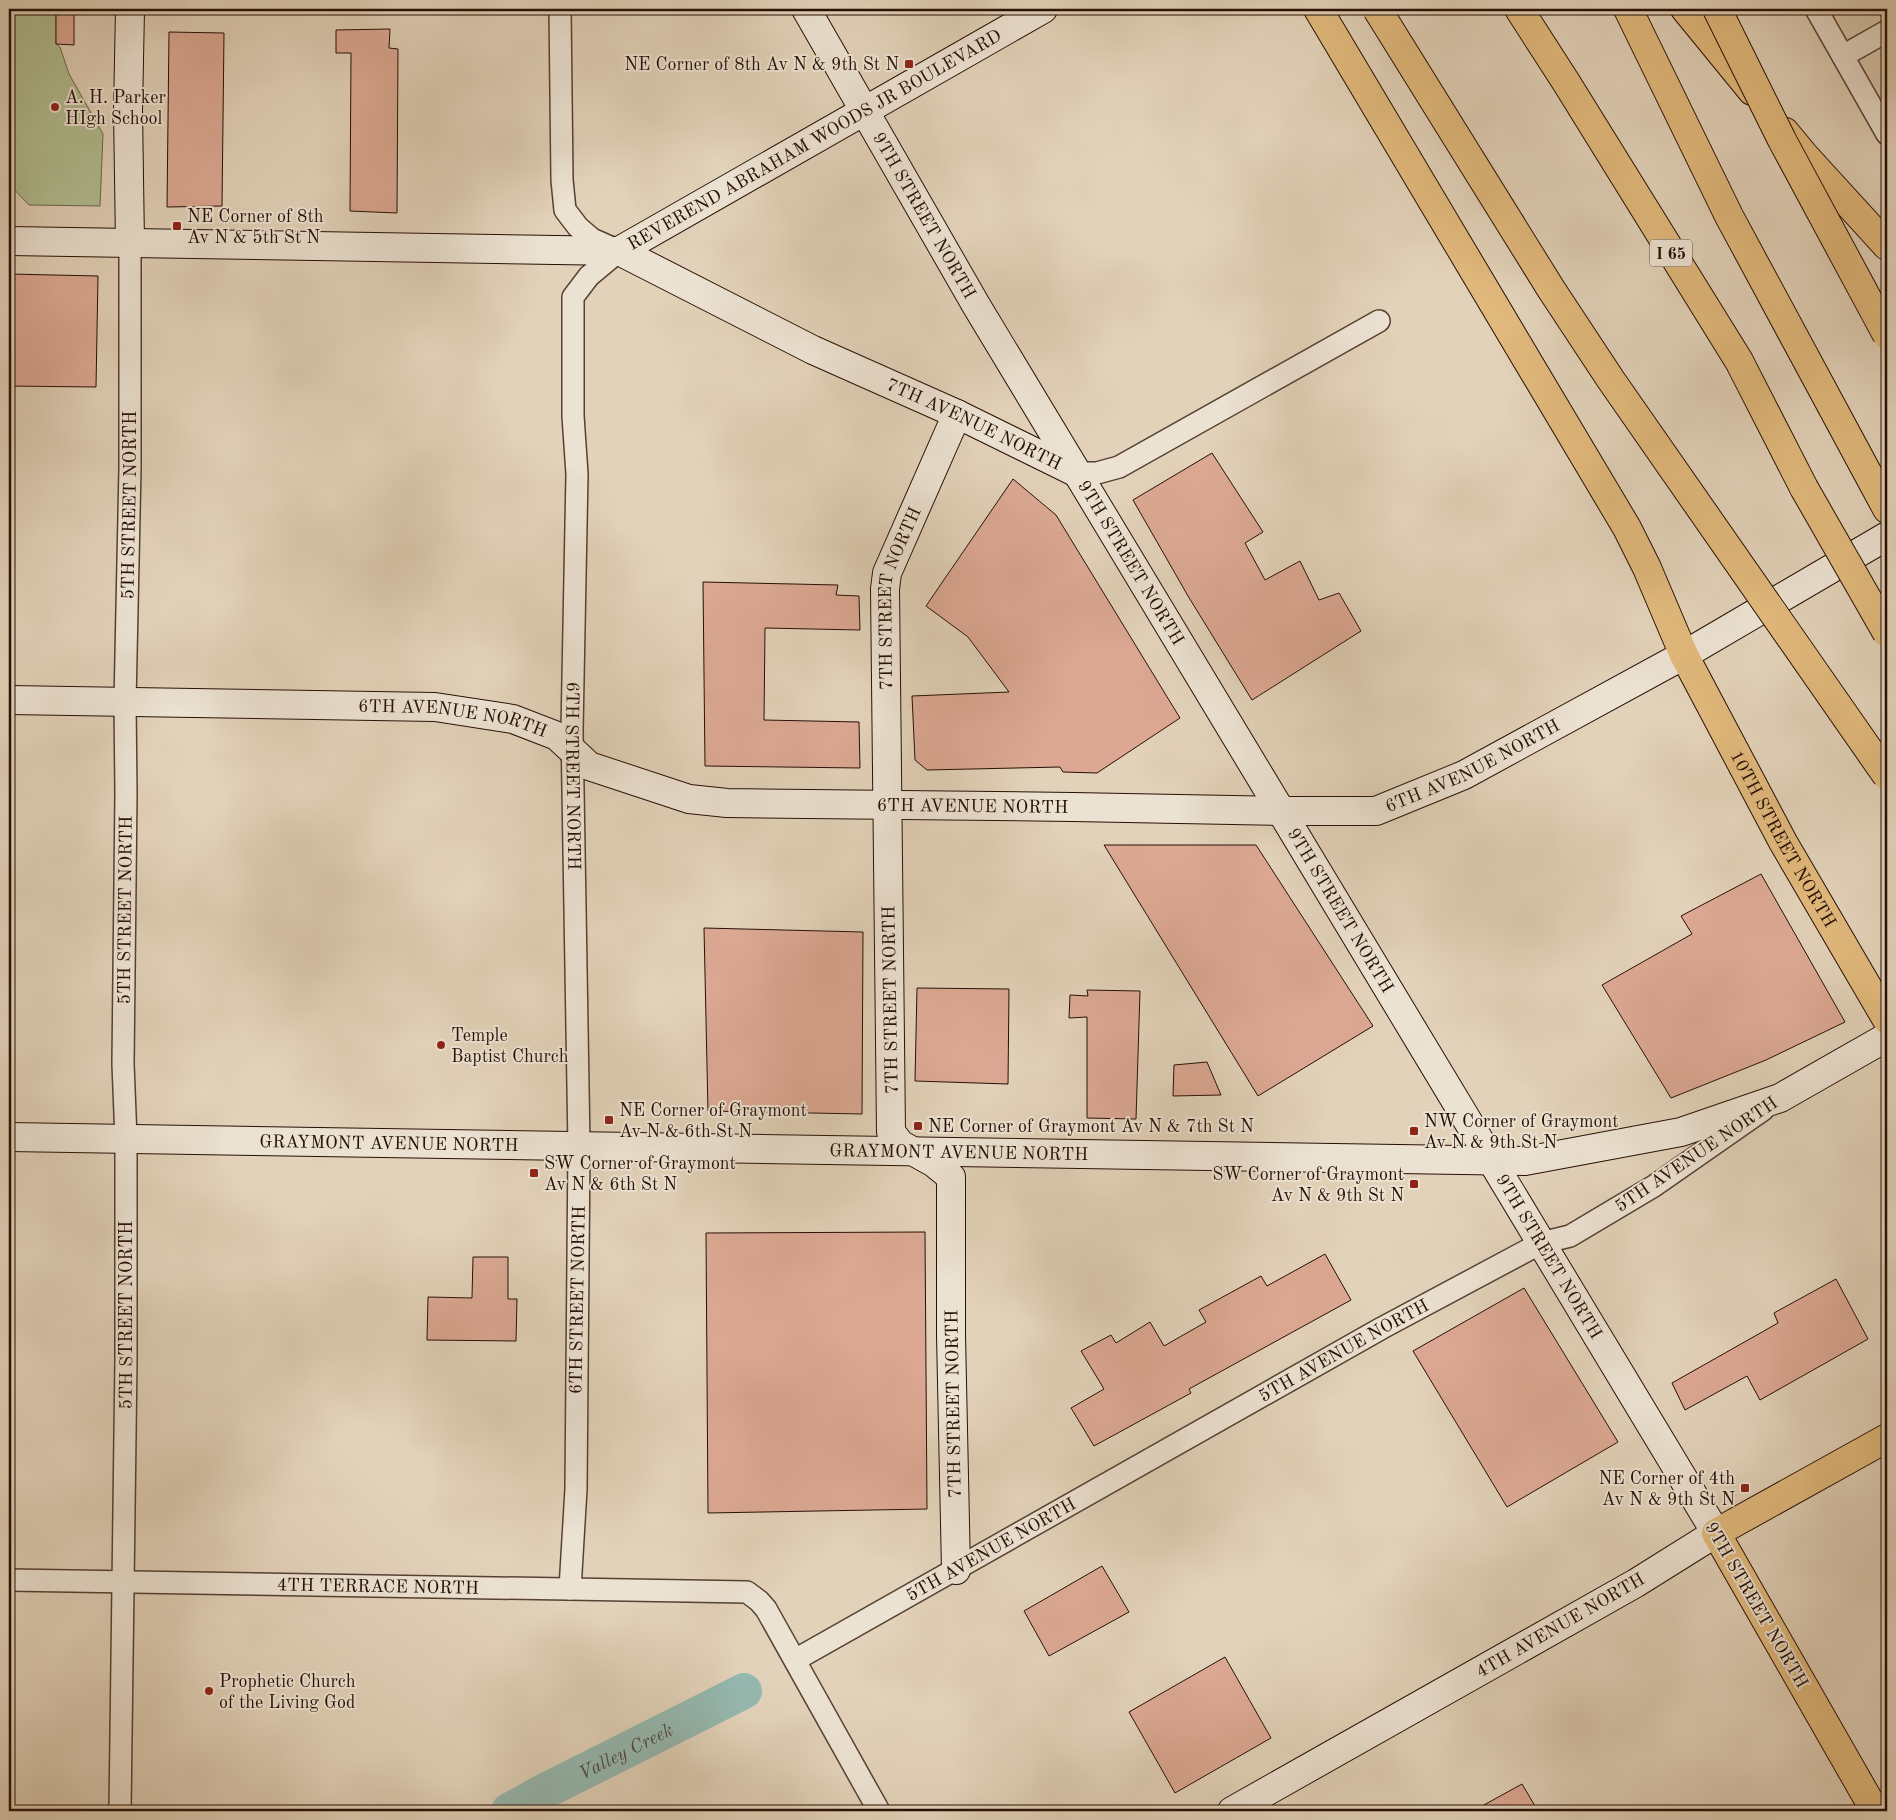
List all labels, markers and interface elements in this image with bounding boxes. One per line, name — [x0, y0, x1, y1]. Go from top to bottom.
street label: REVEREND ABRAHAM WOODS JR BOULEVARD — [625, 27, 1005, 254]
place label: NE Corner of 8th Av N & 9th St N — [624, 56, 899, 74]
marker: NE Corner of 8th Av N & 9th St N — [903, 58, 915, 70]
place label: A. H. Parker HIgh School — [65, 89, 166, 128]
marker: A. H. Parker HIgh School — [49, 101, 61, 113]
street label: 9TH STREET NORTH — [869, 130, 978, 302]
place label: NE Corner of 8th Av N & 5th St N — [187, 208, 324, 247]
marker: NE Corner of 8th Av N & 5th St N — [171, 220, 183, 232]
road number: I 65 — [1650, 240, 1692, 266]
street label: 7TH AVENUE NORTH — [883, 376, 1064, 474]
street label: 5TH STREET NORTH — [119, 411, 140, 600]
street label: 9TH STREET NORTH — [1074, 478, 1187, 648]
street label: 7TH STREET NORTH — [877, 505, 925, 690]
street label: 6TH STREET NORTH — [562, 681, 582, 870]
street label: 6TH AVENUE NORTH — [358, 698, 549, 741]
street label: 6TH AVENUE NORTH — [1383, 717, 1563, 816]
street label: 10TH STREET NORTH — [1726, 748, 1839, 931]
street label: 6TH AVENUE NORTH — [877, 797, 1068, 817]
street label: 5TH STREET NORTH — [116, 816, 136, 1005]
street label: 9TH STREET NORTH — [1283, 825, 1396, 996]
street label: 7TH STREET NORTH — [880, 906, 902, 1094]
place label: Temple Baptist Church — [451, 1027, 569, 1066]
marker: Temple Baptist Church — [435, 1039, 447, 1051]
street label: 5TH AVENUE NORTH — [1612, 1094, 1781, 1216]
place label: NE Corner of Graymont Av N & 6th St N — [619, 1102, 807, 1141]
place label: NW Corner of Graymont Av N & 9th St N — [1424, 1113, 1619, 1152]
marker: NE Corner of Graymont Av N & 6th St N — [603, 1114, 615, 1126]
place label: NE Corner of Graymont Av N & 7th St N — [928, 1118, 1254, 1136]
marker: NE Corner of Graymont Av N & 7th St N — [912, 1120, 924, 1132]
marker: NW Corner of Graymont Av N & 9th St N — [1408, 1125, 1420, 1137]
street label: GRAYMONT AVENUE NORTH — [259, 1133, 519, 1155]
street label: GRAYMONT AVENUE NORTH — [829, 1142, 1088, 1164]
place label: SW Corner of Graymont Av N & 6th St N — [544, 1155, 736, 1194]
place label: SW Corner of Graymont Av N & 9th St N — [1212, 1166, 1404, 1205]
marker: SW Corner of Graymont Av N & 6th St N — [528, 1167, 540, 1179]
street label: 9TH STREET NORTH — [1492, 1171, 1605, 1342]
marker: SW Corner of Graymont Av N & 9th St N — [1408, 1178, 1420, 1190]
street label: 6TH STREET NORTH — [567, 1206, 589, 1394]
street label: 5TH STREET NORTH — [117, 1221, 136, 1409]
street label: 5TH AVENUE NORTH — [1256, 1297, 1432, 1406]
street label: 7TH STREET NORTH — [943, 1310, 965, 1498]
place label: NE Corner of 4th Av N & 9th St N — [1598, 1470, 1735, 1509]
marker: NE Corner of 4th Av N & 9th St N — [1739, 1482, 1751, 1494]
street label: 5TH AVENUE NORTH — [904, 1495, 1079, 1605]
street label: 9TH STREET NORTH — [1701, 1519, 1811, 1692]
street label: 4TH AVENUE NORTH — [1473, 1570, 1648, 1682]
street label: 4TH TERRACE NORTH — [277, 1576, 479, 1598]
place label: Prophetic Church of the Living God — [219, 1673, 356, 1712]
marker: Prophetic Church of the Living God — [203, 1685, 215, 1697]
water label: Valley Creek — [576, 1721, 677, 1784]

